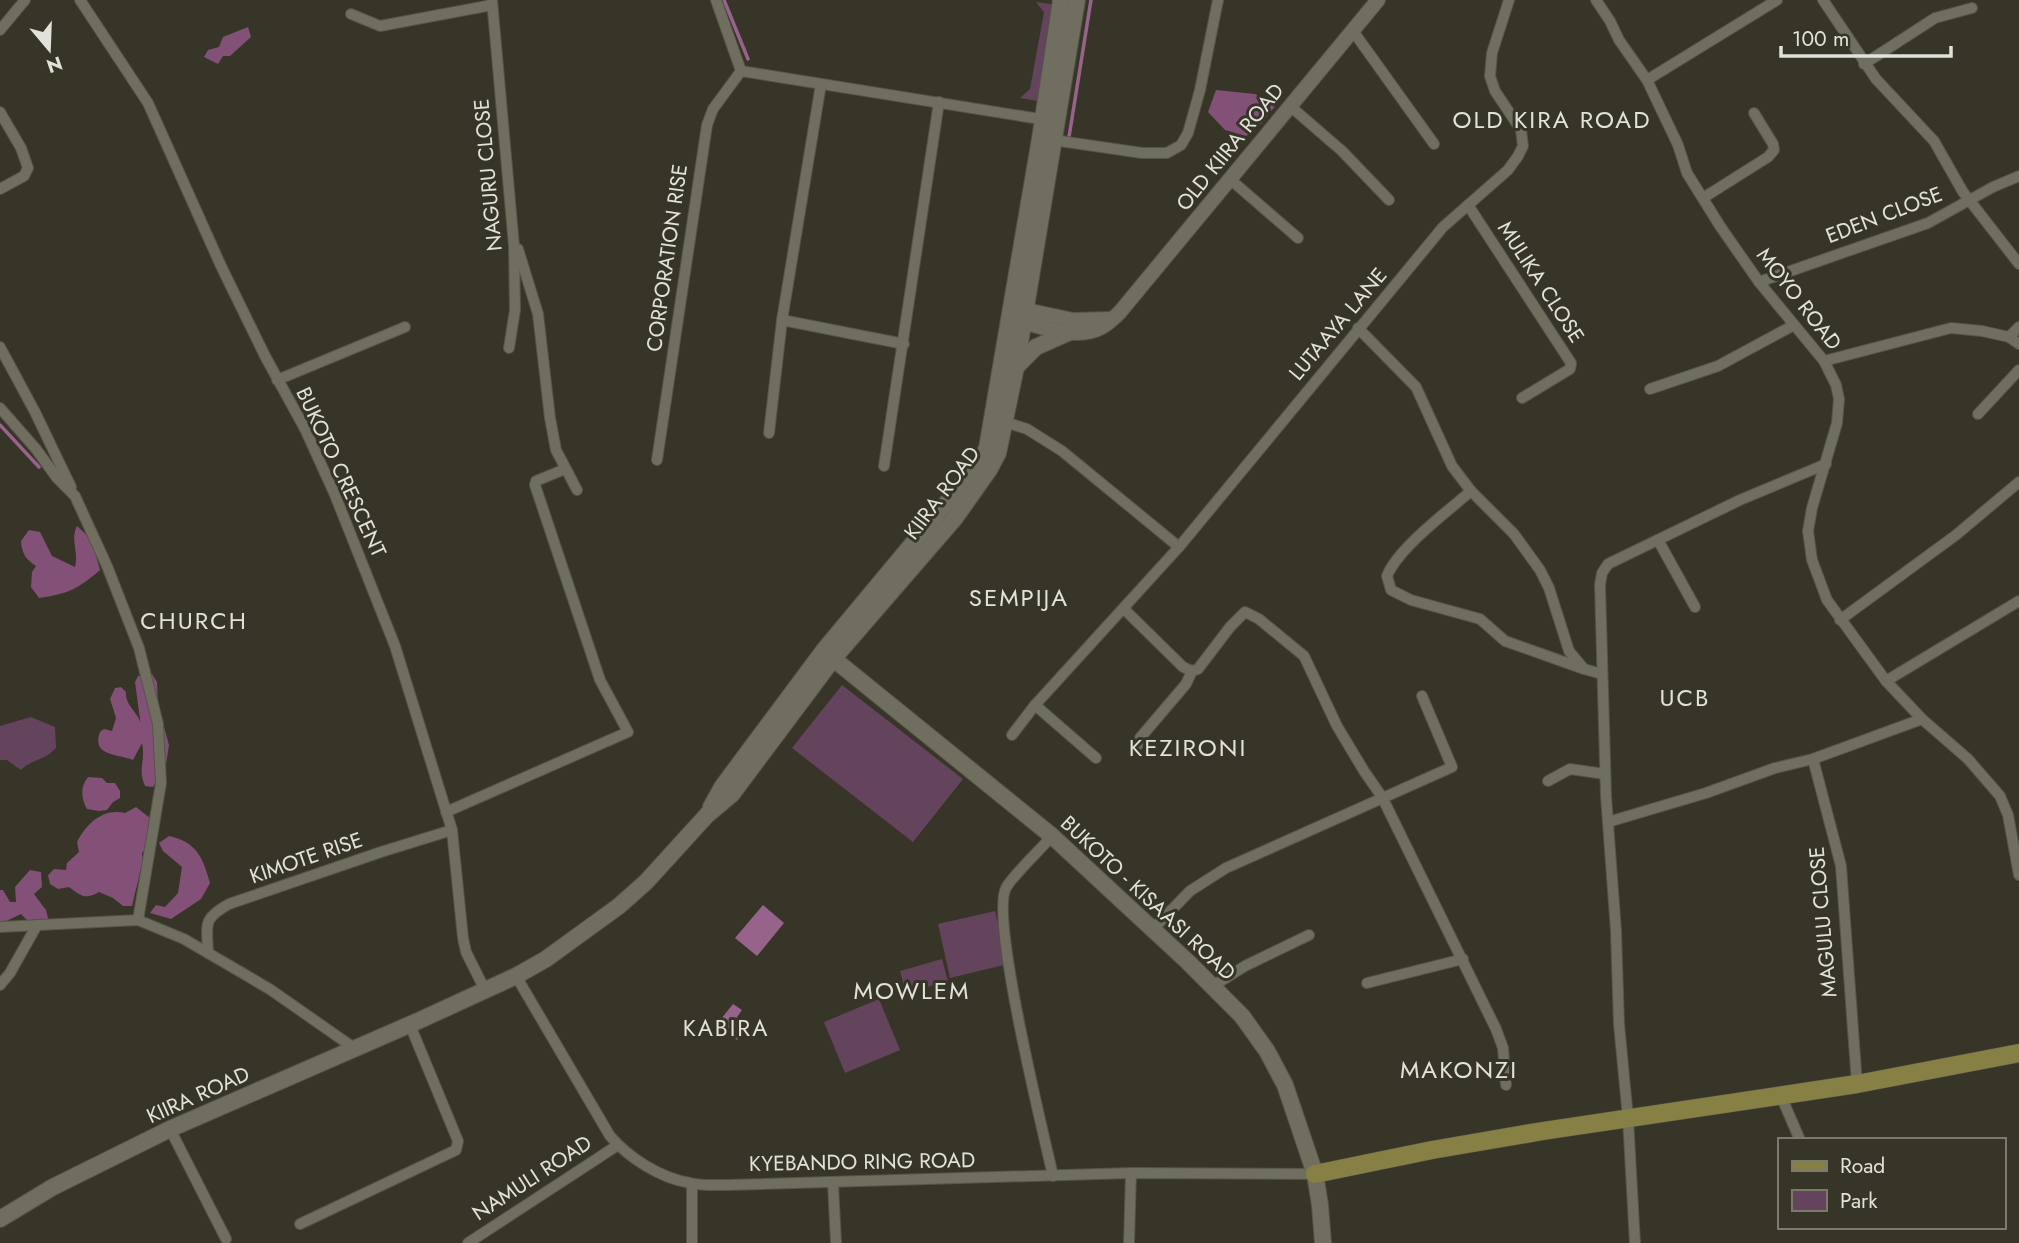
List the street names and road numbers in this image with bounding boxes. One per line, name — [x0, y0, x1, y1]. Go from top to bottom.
street label: OLD KIIRA ROAD — [1169, 77, 1291, 217]
street label: NAGURU CLOSE — [466, 97, 510, 253]
street label: CORPORATION RISE — [639, 162, 695, 354]
street label: EDEN CLOSE — [1821, 179, 1947, 251]
street label: MULIKA CLOSE — [1490, 215, 1592, 349]
street label: MOYO ROAD — [1749, 242, 1849, 356]
street label: LUTAAYA LANE — [1282, 261, 1394, 387]
street label: BUKOTO CRESCENT — [288, 382, 394, 562]
street label: KIIRA ROAD — [897, 440, 987, 546]
street label: BUKOTO - KISAASI ROAD — [1054, 809, 1242, 987]
street label: KIMOTE RISE — [246, 825, 366, 891]
street label: MAGULU CLOSE — [1801, 845, 1845, 999]
street label: KIIRA ROAD — [142, 1059, 254, 1131]
street label: NAMULI ROAD — [466, 1128, 598, 1228]
street label: KYEBANDO RING ROAD — [749, 1145, 975, 1179]

